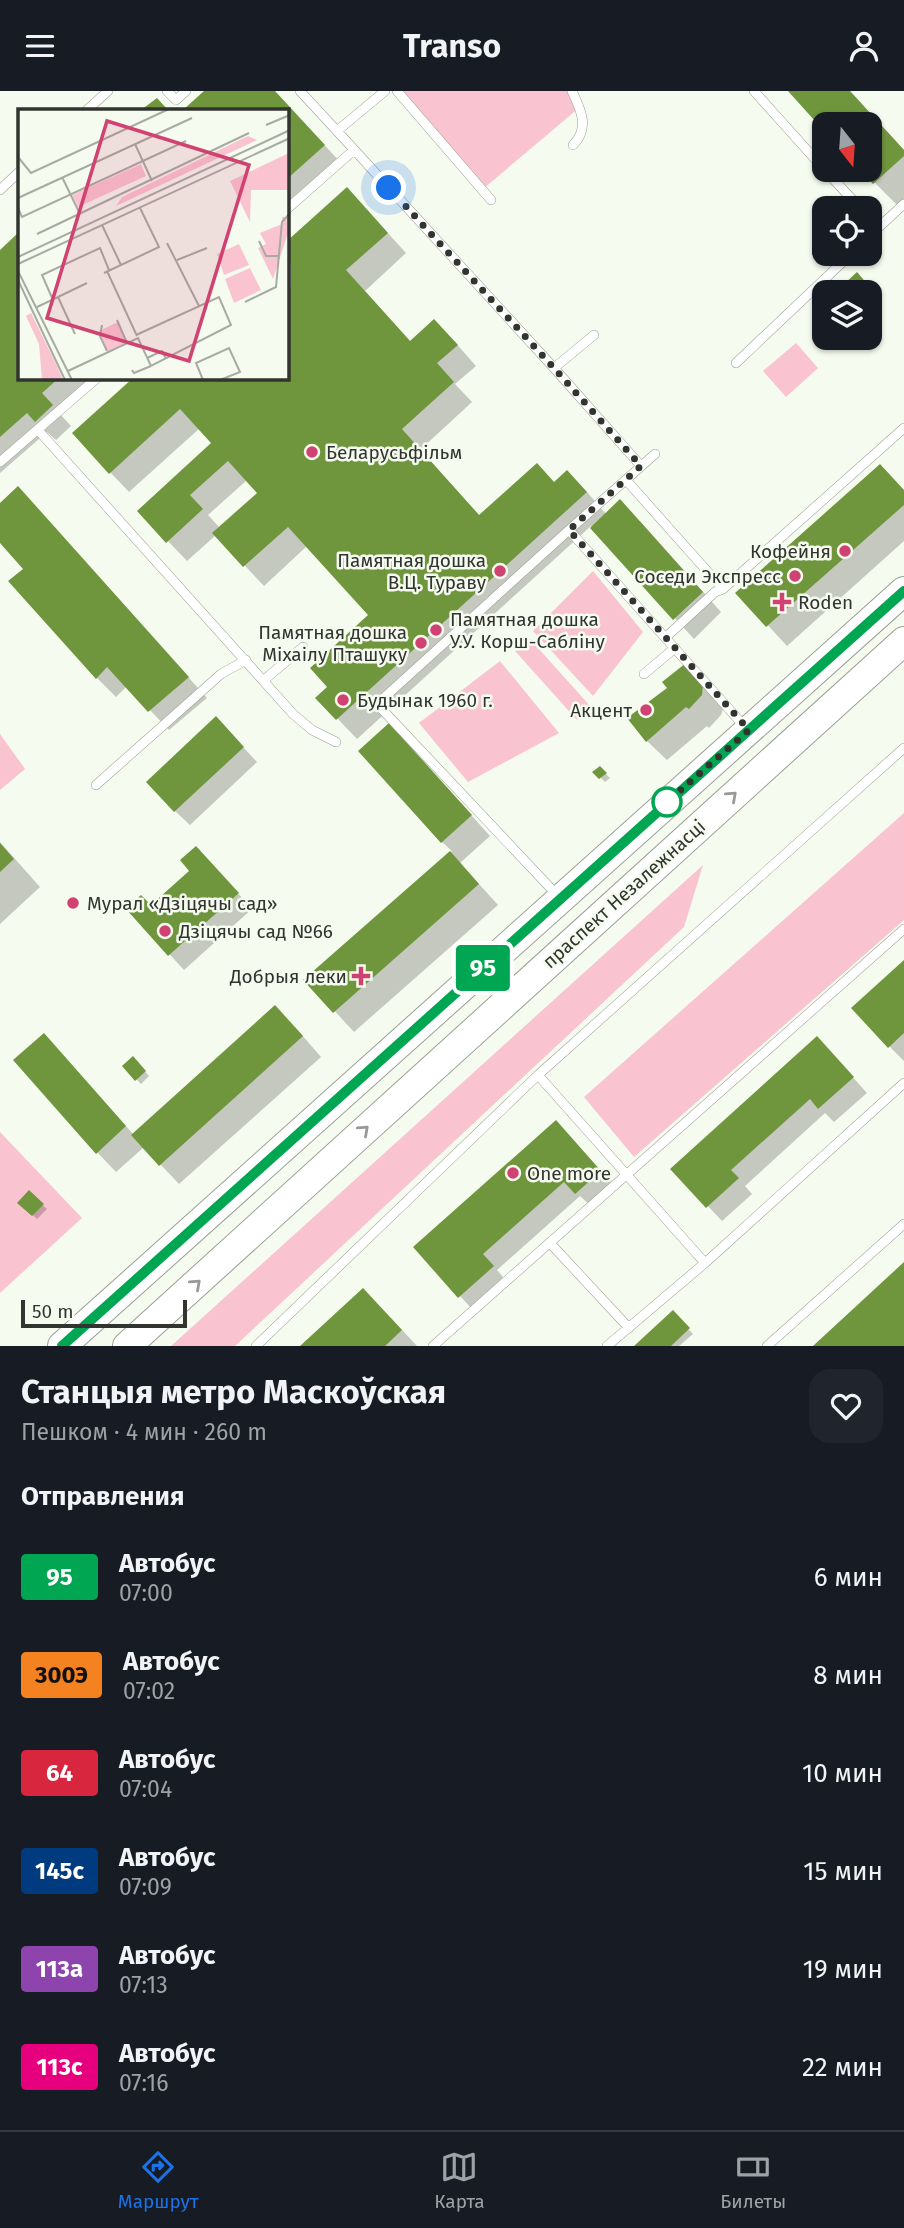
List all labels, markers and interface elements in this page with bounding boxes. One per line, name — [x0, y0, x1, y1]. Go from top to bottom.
icon: menu — [21, 27, 59, 65]
text: Transo — [403, 27, 501, 65]
icon: person — [845, 27, 883, 65]
inset map — [18, 109, 289, 380]
north arrow — [812, 112, 882, 182]
map controls — [812, 112, 882, 350]
your location — [371, 170, 406, 205]
button: locate — [812, 196, 882, 266]
button: layers — [812, 280, 882, 350]
place label: Беларусьфільм — [326, 441, 462, 464]
marker: Беларусьфільм — [304, 444, 320, 460]
place label: Кофейня — [750, 540, 831, 563]
marker: Кофейня — [837, 543, 853, 559]
place label: Памятная дошка В.Ц. Тураву — [337, 549, 487, 594]
marker: Памятная дошка В.Ц. Тураву — [492, 563, 508, 579]
place label: Соседи Экспресс — [634, 565, 781, 588]
marker: Соседи Экспресс — [787, 568, 803, 584]
place label: Roden — [798, 591, 853, 614]
marker: Roden — [772, 592, 792, 612]
place label: Памятная дошка У.У. Корш-Сабліну — [450, 608, 606, 653]
place label: Памятная дошка Міхаілу Пташуку — [258, 621, 408, 666]
marker: Памятная дошка У.У. Корш-Сабліну — [428, 622, 444, 638]
marker: Памятная дошка Міхаілу Пташуку — [413, 635, 429, 651]
place label: Будынак 1960 г. — [357, 689, 493, 712]
marker: Будынак 1960 г. — [335, 692, 351, 708]
place label: Акцент — [570, 699, 632, 722]
marker: Акцент — [638, 702, 654, 718]
unlabelled marker — [652, 787, 682, 817]
one-way arrow — [724, 792, 737, 804]
street label: праспект Незалежнасці — [538, 815, 710, 973]
place label: Мурал «Дзіцячы сад» — [87, 892, 278, 915]
marker: Мурал «Дзіцячы сад» — [65, 895, 81, 911]
place label: Дзіцячы сад №66 — [178, 920, 333, 943]
marker: Дзіцячы сад №66 — [157, 923, 173, 939]
line badge: 95 — [452, 945, 514, 991]
text: 95 — [470, 954, 496, 982]
place label: Добрыя леки — [229, 965, 347, 988]
marker: Добрыя леки — [353, 968, 369, 984]
one-way arrow — [356, 1126, 369, 1139]
place label: One more — [527, 1162, 611, 1185]
marker: One more — [505, 1165, 521, 1181]
one-way arrow — [188, 1279, 201, 1292]
scale bar — [21, 1297, 187, 1329]
text: 50 m — [32, 1300, 73, 1323]
button: heart — [809, 1369, 883, 1443]
text: Станцыя метро Маскоўская — [21, 1372, 446, 1412]
text: Пешком · 4 мин · 260 m — [21, 1418, 267, 1446]
text: Отправления — [21, 1481, 184, 1512]
text: Автобус — [119, 1548, 216, 1579]
text: 6 мин — [814, 1562, 883, 1593]
text: 95 — [46, 1563, 73, 1591]
text: 07:00 — [119, 1579, 173, 1607]
text: Автобус — [123, 1646, 220, 1677]
text: 8 мин — [813, 1660, 883, 1691]
text: 300Э — [35, 1661, 88, 1689]
text: 07:02 — [123, 1677, 175, 1705]
text: Автобус — [119, 1744, 216, 1775]
text: 10 мин — [802, 1758, 883, 1789]
text: 64 — [46, 1759, 73, 1787]
text: 07:04 — [119, 1775, 172, 1803]
text: Автобус — [119, 1842, 216, 1873]
text: 15 мин — [803, 1856, 883, 1887]
text: 145с — [35, 1857, 84, 1885]
text: 07:09 — [119, 1873, 172, 1901]
text: Автобус — [119, 1940, 216, 1971]
text: 19 мин — [803, 1954, 883, 1985]
text: 113а — [36, 1955, 83, 1983]
text: 07:13 — [119, 1971, 168, 1999]
text: Автобус — [119, 2038, 216, 2069]
text: 22 мин — [802, 2052, 883, 2083]
text: 113с — [37, 2053, 82, 2081]
text: 07:16 — [119, 2069, 168, 2097]
tab: Маршрут — [118, 2148, 199, 2213]
tab: Карта — [434, 2148, 485, 2213]
tab: Билеты — [720, 2148, 786, 2213]

